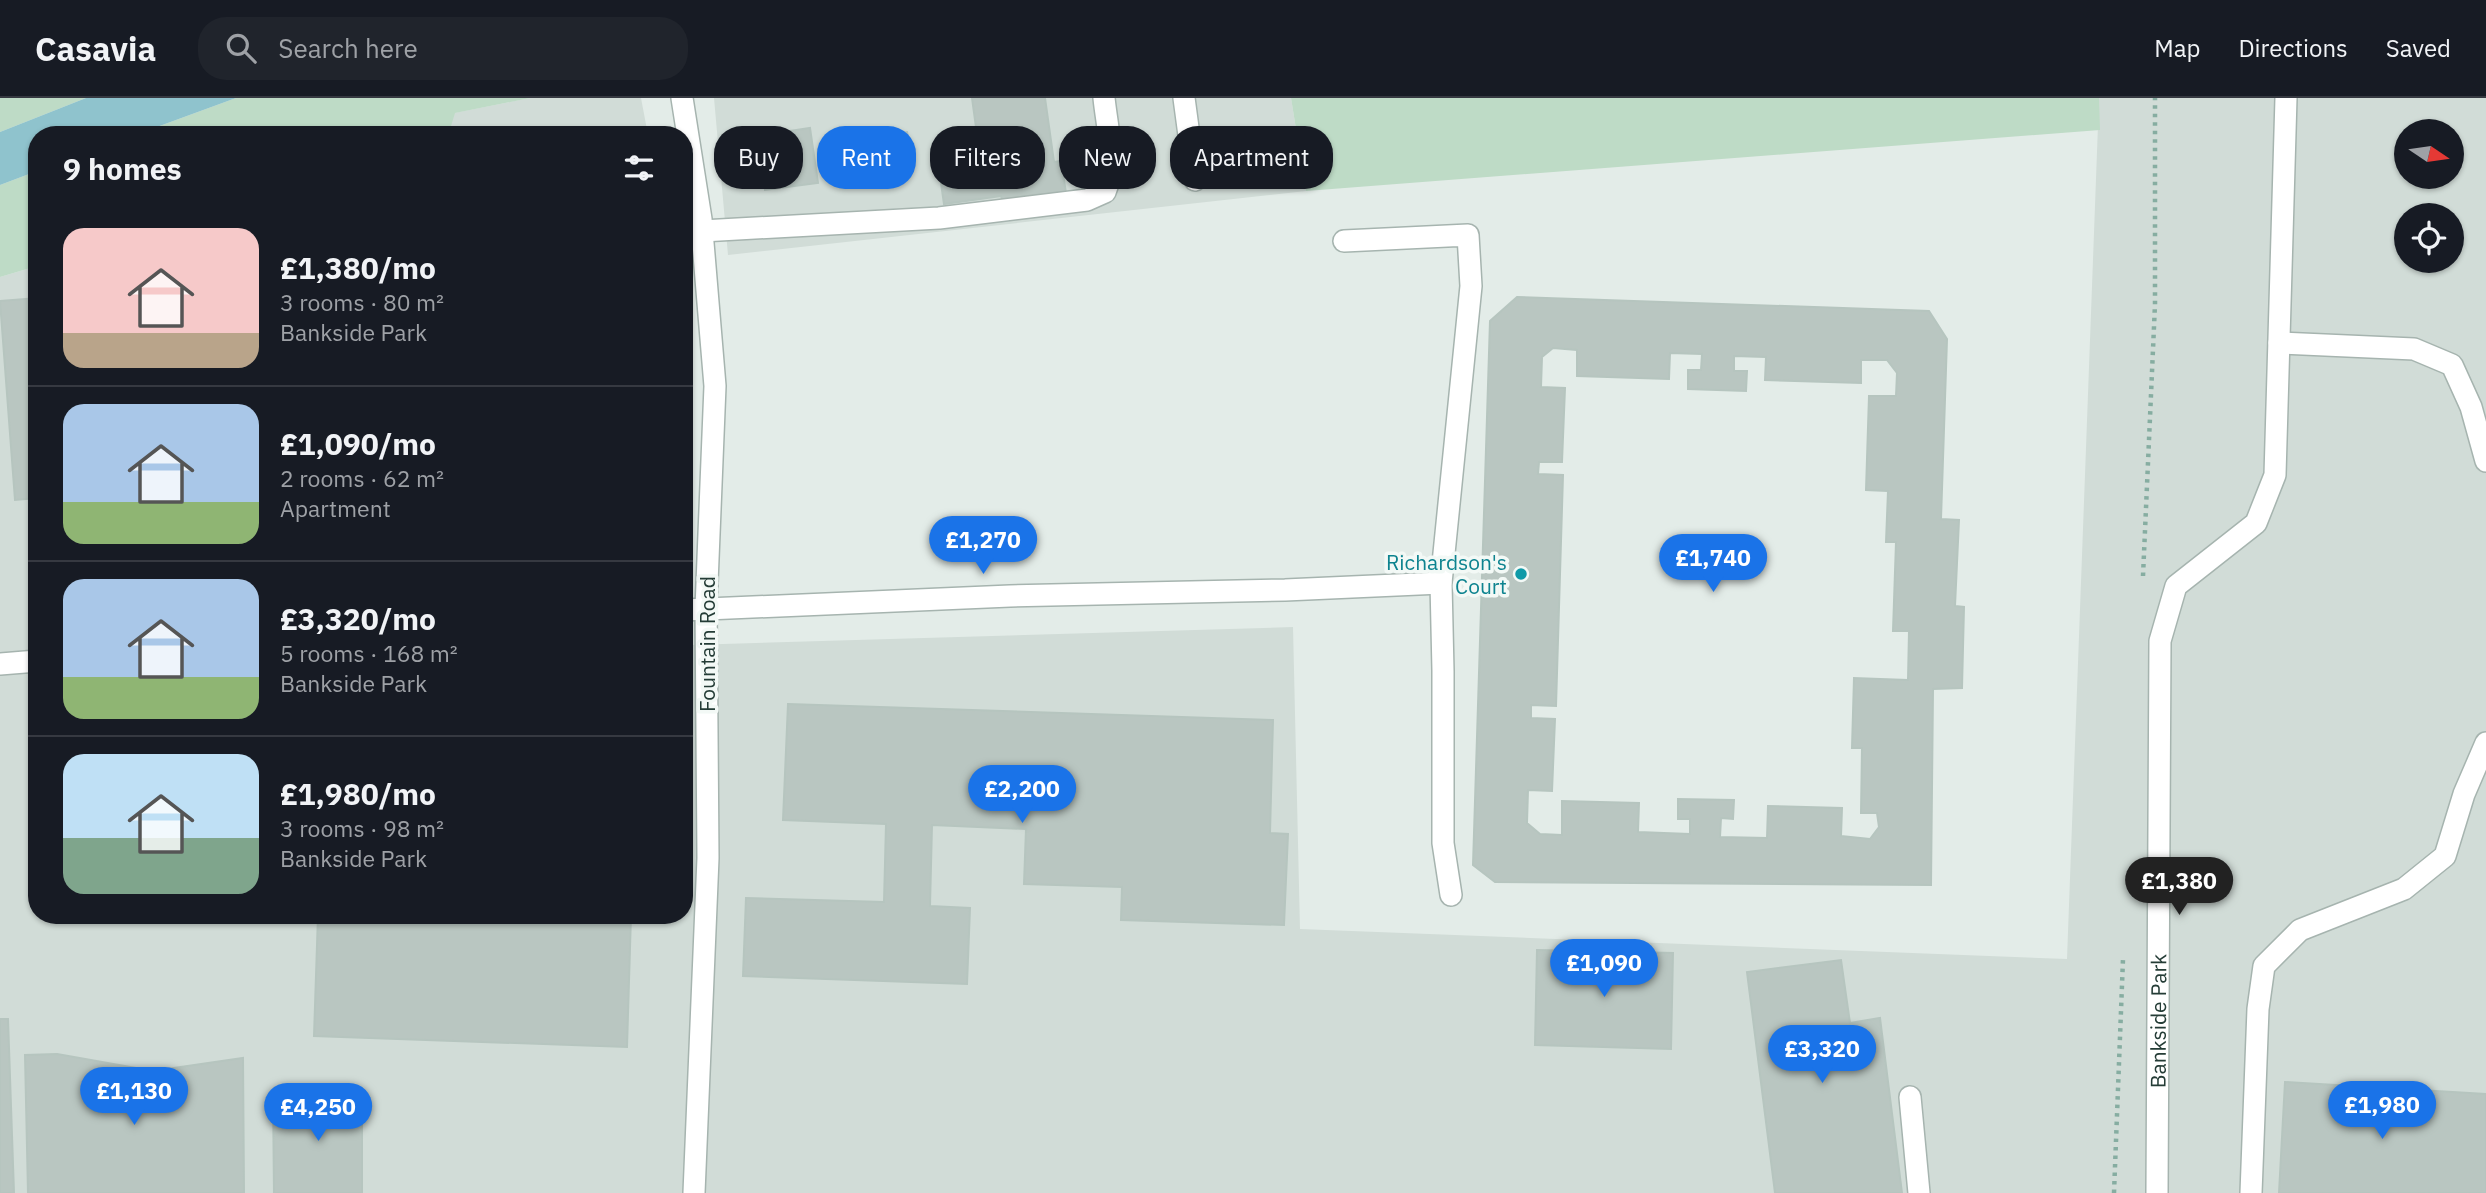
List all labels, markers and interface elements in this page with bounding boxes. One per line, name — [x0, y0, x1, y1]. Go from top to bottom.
search box — [198, 17, 688, 80]
text: Casavia — [35, 27, 156, 70]
icon: search — [222, 29, 260, 67]
text: Search here — [278, 31, 418, 65]
text: Map — [2154, 32, 2200, 64]
text: Directions — [2238, 32, 2348, 64]
text: Saved — [2386, 32, 2451, 64]
north arrow — [2394, 119, 2464, 189]
map controls — [2394, 119, 2464, 273]
chip: Buy — [714, 126, 803, 189]
chip: Rent — [817, 126, 916, 189]
chip: Filters — [930, 126, 1045, 189]
chip: New — [1059, 126, 1156, 189]
chip: Apartment — [1170, 126, 1333, 189]
text: 9 homes — [63, 149, 182, 188]
icon: filters — [620, 149, 658, 187]
button: locate — [2394, 203, 2464, 273]
text: £1,380/mo — [280, 248, 436, 287]
icon: home — [119, 256, 203, 340]
text: 3 rooms · 80 m² — [280, 287, 444, 317]
text: Bankside Park — [280, 317, 427, 347]
text: £1,090/mo — [280, 424, 436, 463]
icon: home — [119, 432, 203, 516]
text: 2 rooms · 62 m² — [280, 463, 444, 493]
text: Apartment — [280, 493, 391, 523]
pin: £1,270 — [926, 517, 1040, 576]
text: £1,270 — [945, 524, 1021, 554]
pin: £1,740 — [1656, 534, 1770, 594]
text: £1,740 — [1675, 542, 1751, 572]
place label: Richardson's Court — [1386, 548, 1507, 600]
marker: Richardson's Court — [1513, 566, 1529, 582]
street label: Fountain Road — [693, 576, 721, 712]
text: £3,320/mo — [280, 599, 436, 638]
icon: home — [119, 607, 203, 691]
text: 5 rooms · 168 m² — [280, 638, 458, 668]
text: Bankside Park — [280, 668, 427, 698]
pin: £2,200 — [965, 766, 1079, 825]
text: £2,200 — [984, 773, 1060, 803]
text: £1,980/mo — [280, 774, 436, 813]
icon: home — [119, 782, 203, 866]
text: 3 rooms · 98 m² — [280, 813, 444, 843]
text: Bankside Park — [280, 843, 427, 873]
pin: £1,380 — [2122, 858, 2236, 917]
text: £1,380 — [2141, 865, 2217, 895]
pin: £1,090 — [1547, 940, 1661, 999]
text: £1,090 — [1566, 947, 1642, 977]
street label: Bankside Park — [2144, 954, 2172, 1088]
pin: £3,320 — [1765, 1026, 1879, 1085]
text: £3,320 — [1784, 1033, 1860, 1063]
pin: £1,130 — [77, 1068, 191, 1127]
text: £1,130 — [96, 1075, 172, 1105]
pin: £1,980 — [2325, 1082, 2439, 1141]
pin: £4,250 — [261, 1084, 375, 1143]
text: £1,980 — [2344, 1089, 2420, 1119]
text: £4,250 — [280, 1091, 356, 1121]

